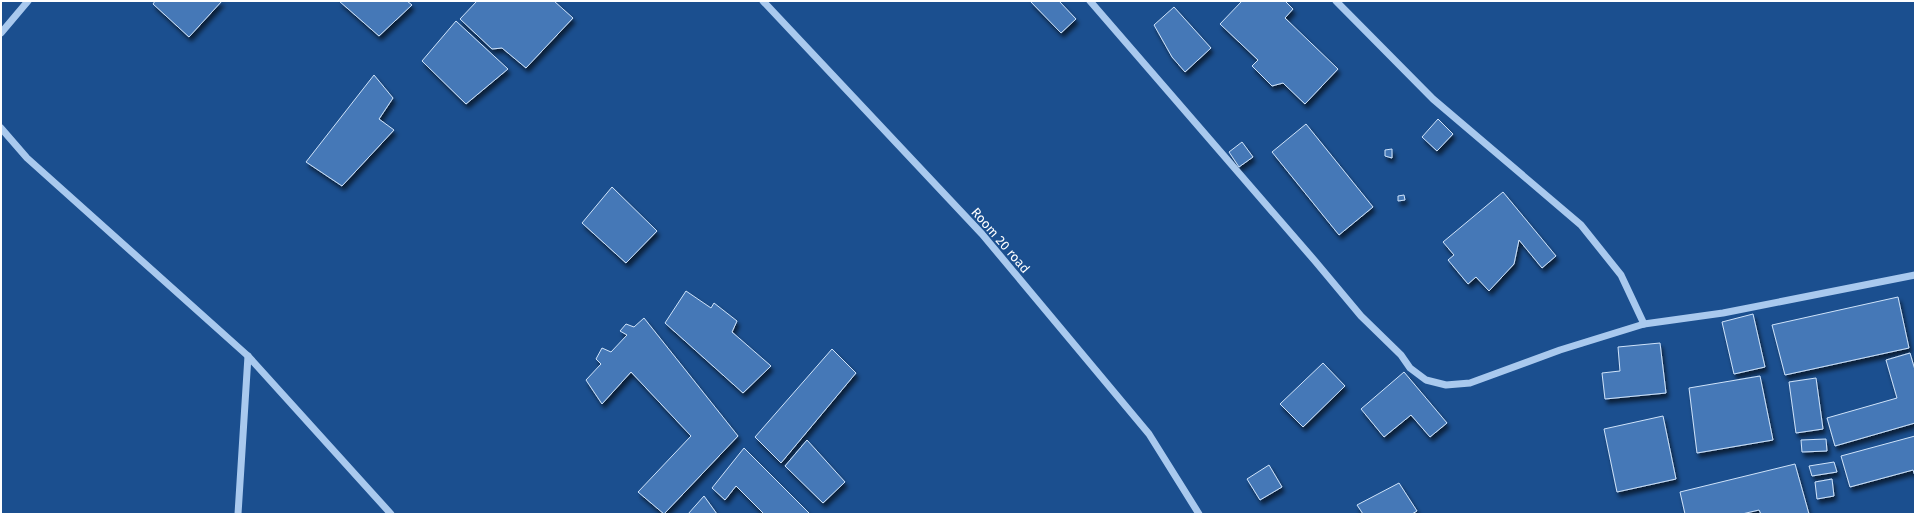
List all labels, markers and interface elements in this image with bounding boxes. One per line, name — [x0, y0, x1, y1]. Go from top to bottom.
street label: Room 20 road — [968, 205, 1033, 276]

